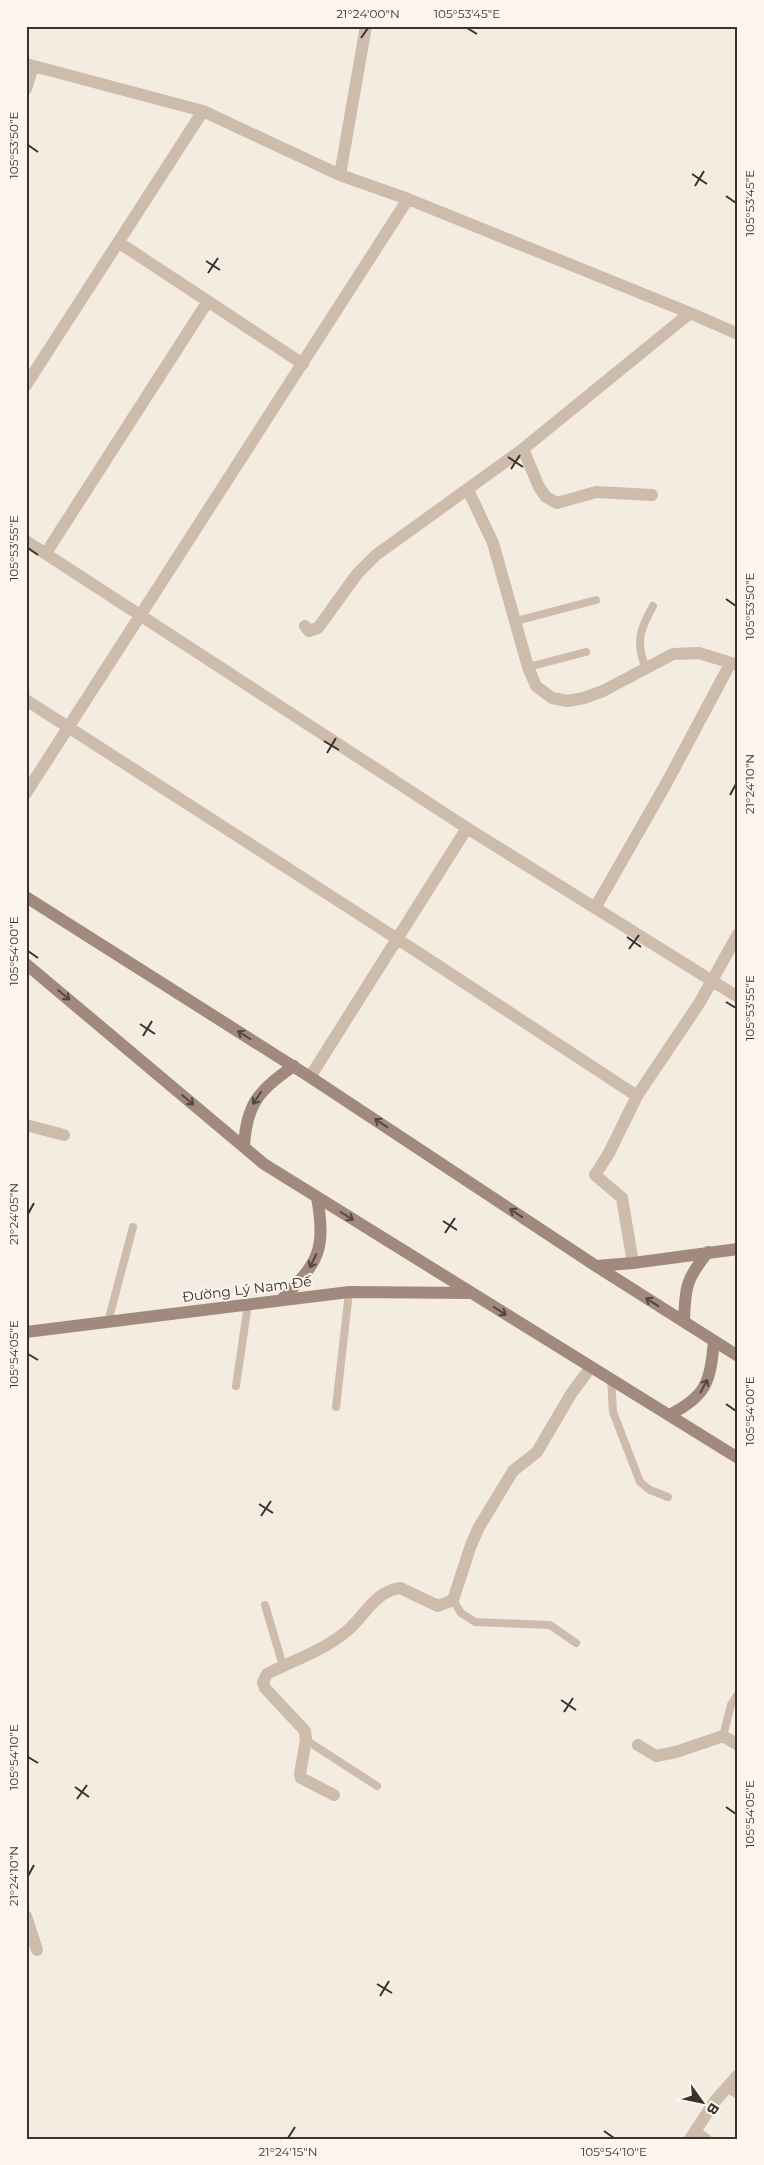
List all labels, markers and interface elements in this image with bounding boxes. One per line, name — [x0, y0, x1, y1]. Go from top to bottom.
text: 21°24'00"N — [336, 6, 400, 21]
text: 105°53'45"E — [434, 6, 500, 21]
text: 105°53'50"E — [6, 111, 21, 179]
text: 105°53'45"E — [742, 170, 757, 236]
text: 105°53'55"E — [6, 515, 21, 581]
text: 105°53'50"E — [742, 572, 757, 640]
text: 21°24'10"N — [742, 754, 757, 814]
text: 105°54'00"E — [6, 916, 21, 986]
text: 105°53'55"E — [742, 975, 757, 1041]
one-way arrow — [57, 990, 70, 1001]
one-way arrow — [238, 1030, 252, 1040]
one-way arrow — [252, 1091, 263, 1105]
one-way arrow — [181, 1094, 194, 1105]
one-way arrow — [374, 1118, 388, 1129]
text: 21°24'05"N — [6, 1183, 21, 1245]
one-way arrow — [510, 1208, 524, 1218]
one-way arrow — [340, 1211, 354, 1221]
one-way arrow — [308, 1253, 318, 1268]
street label: Đường Lý Nam Đế — [181, 1272, 313, 1306]
one-way arrow — [646, 1297, 660, 1307]
one-way arrow — [493, 1306, 507, 1316]
text: 105°54'05"E — [6, 1320, 21, 1388]
text: 105°54'00"E — [742, 1376, 757, 1446]
one-way arrow — [699, 1379, 709, 1394]
text: 105°54'10"E — [6, 1724, 21, 1790]
text: 105°54'05"E — [742, 1780, 757, 1848]
text: 21°24'10"N — [6, 1846, 21, 1906]
north arrow — [676, 2078, 726, 2128]
text: B — [702, 2100, 723, 2119]
text: 21°24'15"N — [258, 2144, 318, 2159]
text: 105°54'10"E — [581, 2144, 647, 2159]

